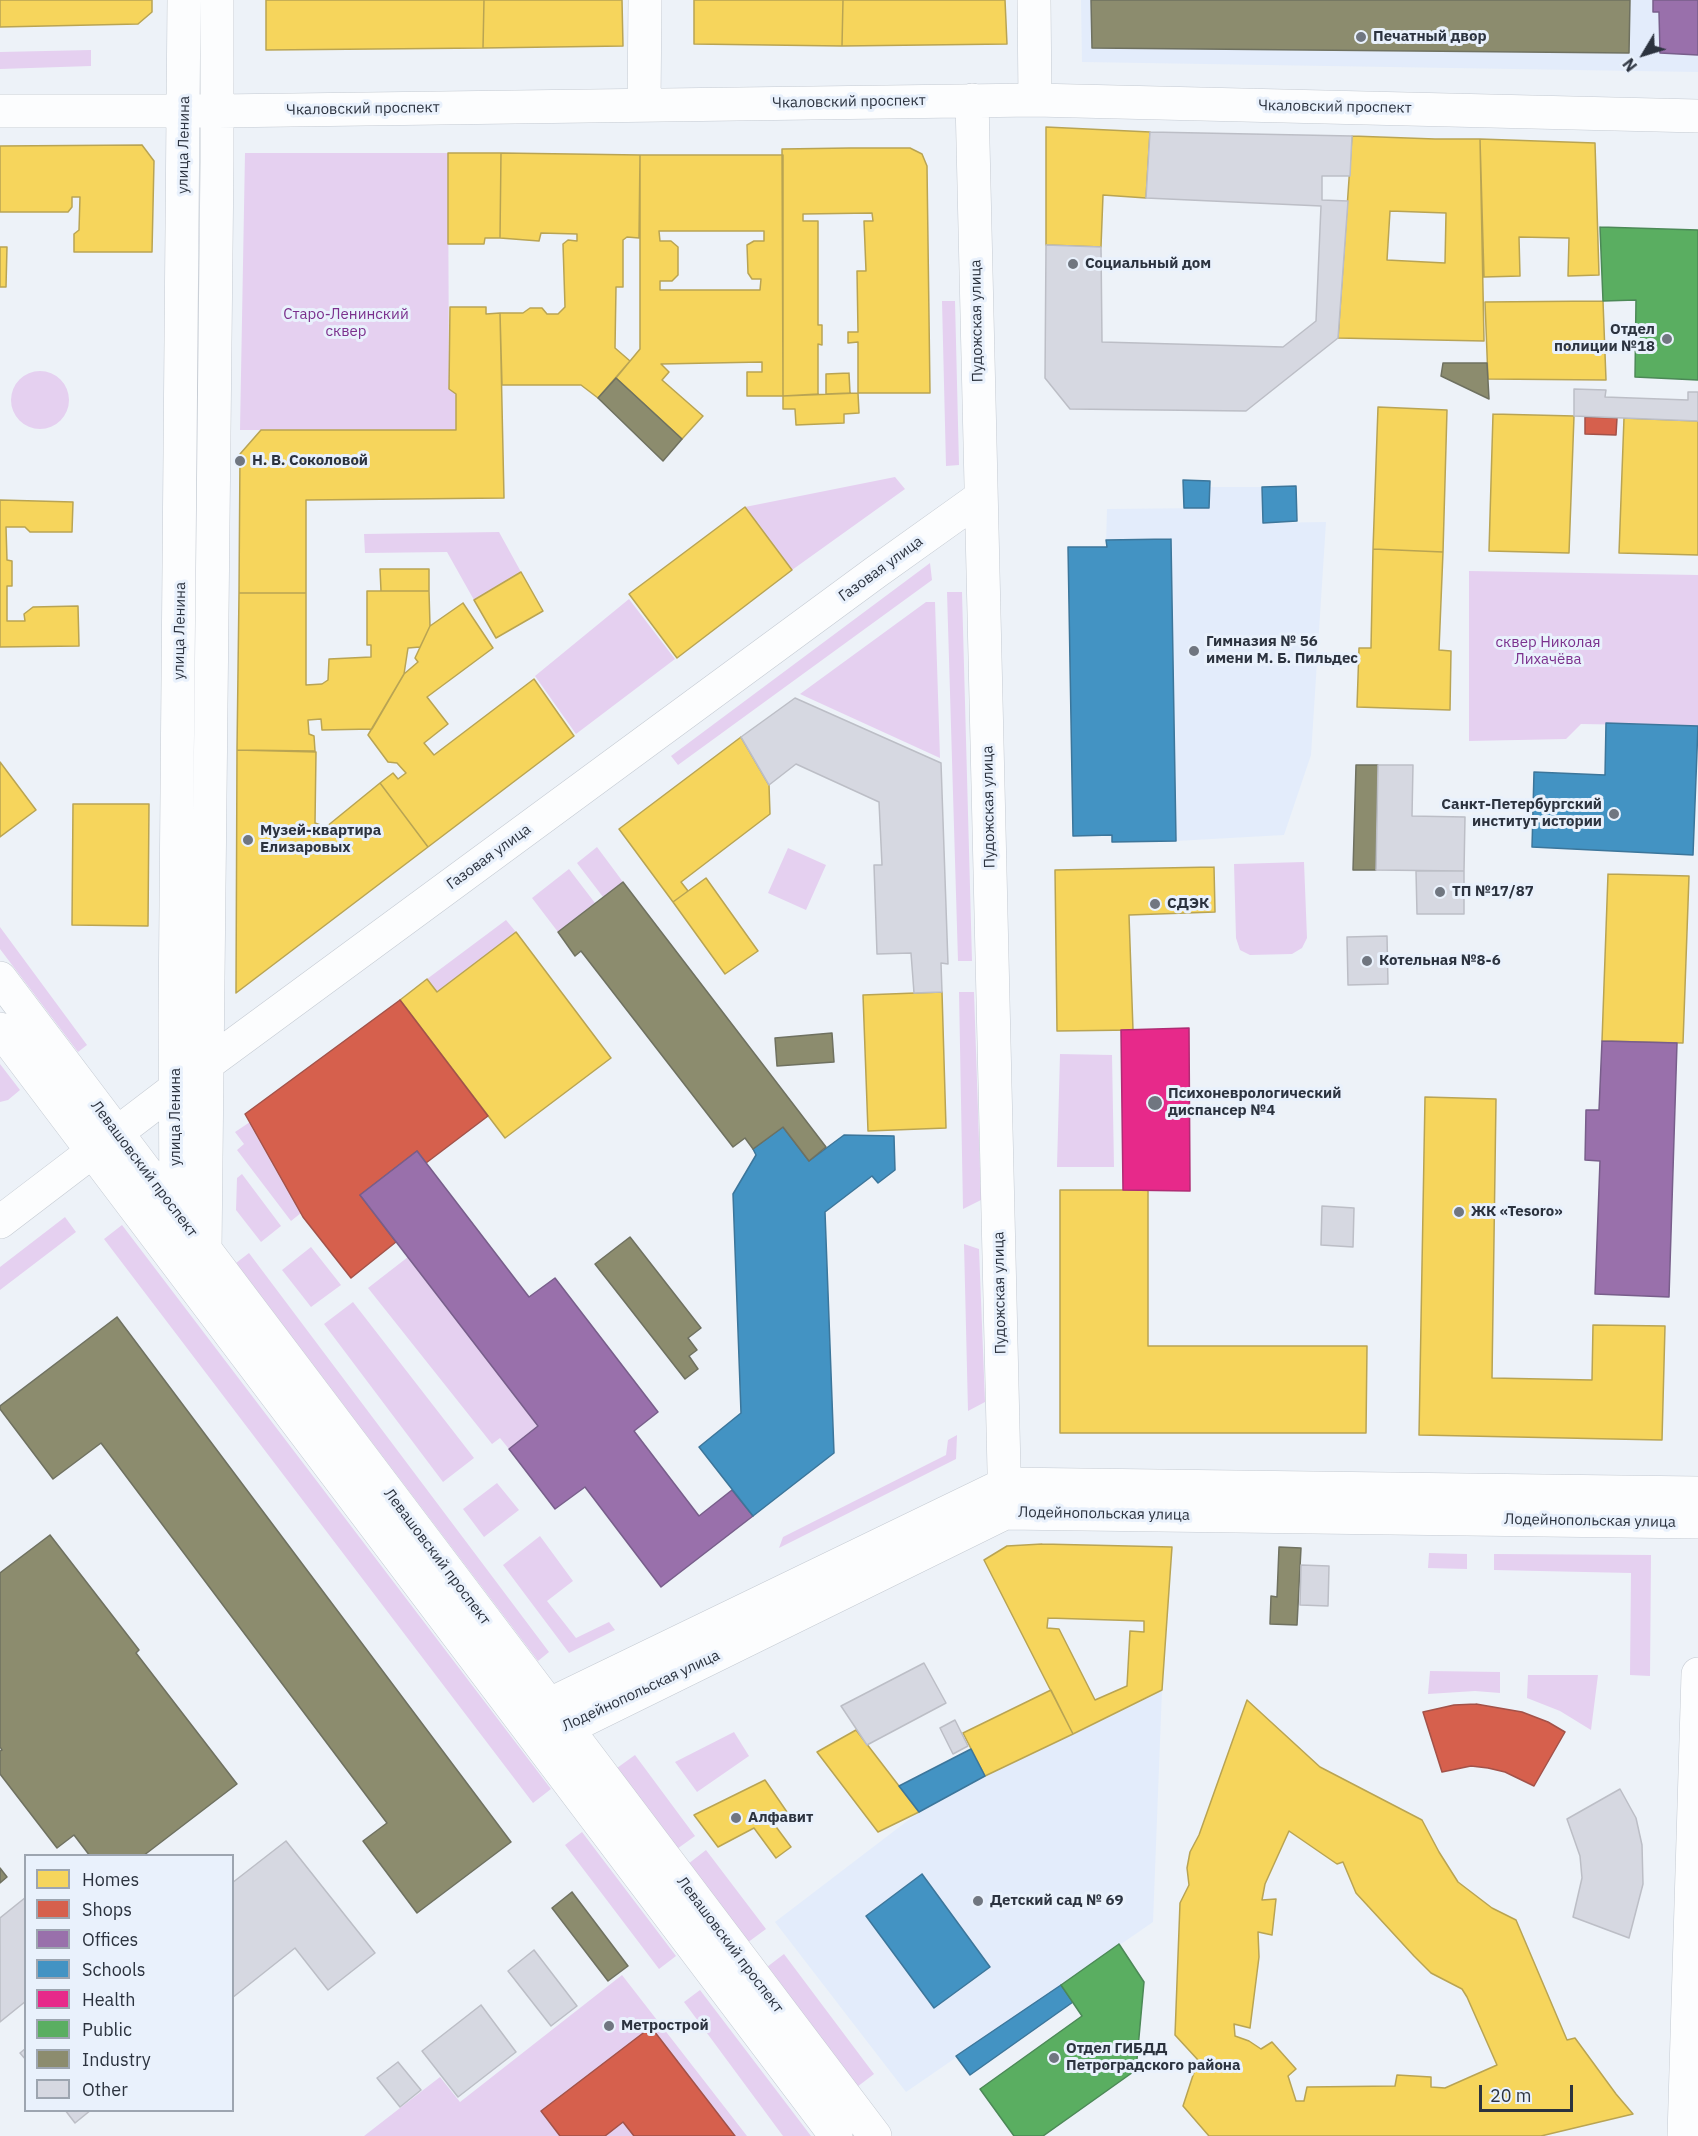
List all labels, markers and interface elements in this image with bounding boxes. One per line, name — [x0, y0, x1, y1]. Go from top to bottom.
north arrow — [1614, 24, 1674, 84]
place label: Печатный двор — [1373, 28, 1487, 46]
marker: Печатный двор — [1354, 30, 1368, 44]
text: N — [1618, 54, 1641, 76]
street label: Чкаловский проспект — [772, 92, 926, 112]
street label: улица Ленина — [174, 96, 194, 194]
street label: Чкаловский проспект — [1258, 97, 1412, 117]
street label: Чкаловский проспект — [286, 99, 440, 119]
place label: Социальный дом — [1085, 255, 1211, 273]
marker: Социальный дом — [1066, 257, 1080, 271]
street label: Пудожская улица — [967, 259, 987, 383]
park label: Старо-Ленинский сквер — [283, 306, 409, 341]
place label: Отдел полиции №18 — [1554, 321, 1655, 356]
marker: Отдел полиции №18 — [1660, 332, 1674, 346]
place label: Н. В. Соколовой — [252, 452, 368, 470]
marker: Н. В. Соколовой — [233, 454, 247, 468]
street label: Газовая улица — [835, 532, 927, 606]
street label: улица Ленина — [170, 582, 190, 680]
place label: Гимназия № 56 имени М. Б. Пильдес — [1206, 633, 1358, 668]
park label: сквер Николая Лихачёва — [1496, 634, 1600, 669]
marker: Гимназия № 56 имени М. Б. Пильдес — [1187, 644, 1201, 658]
street label: Пудожская улица — [979, 745, 999, 869]
place label: Санкт-Петербургский институт истории — [1441, 796, 1602, 831]
marker: Санкт-Петербургский институт истории — [1607, 807, 1621, 821]
street label: Газовая улица — [443, 820, 535, 894]
place label: Музей-квартира Елизаровых — [260, 822, 381, 857]
marker: Музей-квартира Елизаровых — [241, 833, 255, 847]
place label: ТП №17/87 — [1452, 883, 1534, 901]
marker: ТП №17/87 — [1433, 885, 1447, 899]
place label: СДЭК — [1167, 895, 1209, 913]
marker: СДЭК — [1148, 897, 1162, 911]
place label: Котельная №8-6 — [1379, 952, 1501, 970]
marker: Котельная №8-6 — [1360, 954, 1374, 968]
street label: улица Ленина — [167, 1068, 185, 1166]
place label: Психоневрологический диспансер №4 — [1168, 1085, 1341, 1120]
marker: Психоневрологический диспансер №4 — [1146, 1094, 1164, 1112]
street label: Левашовский проспект — [87, 1097, 201, 1241]
place label: ЖК «Tesoro» — [1471, 1203, 1563, 1221]
marker: ЖК «Tesoro» — [1452, 1205, 1466, 1219]
street label: Пудожская улица — [990, 1231, 1010, 1355]
street label: Левашовский проспект — [380, 1485, 494, 1629]
street label: Лодейнопольская улица — [1018, 1504, 1190, 1524]
street label: Лодейнопольская улица — [1504, 1511, 1676, 1531]
street label: Лодейнопольская улица — [559, 1647, 723, 1735]
place label: Алфавит — [748, 1809, 813, 1827]
marker: Алфавит — [729, 1811, 743, 1825]
legend — [24, 1854, 234, 2112]
text: Homes — [82, 1868, 139, 1891]
street label: Левашовский проспект — [673, 1873, 787, 2017]
place label: Детский сад № 69 — [990, 1892, 1123, 1910]
marker: Детский сад № 69 — [971, 1894, 985, 1908]
text: Shops — [82, 1898, 132, 1921]
text: Offices — [82, 1928, 138, 1951]
text: Schools — [82, 1958, 146, 1981]
text: Health — [82, 1988, 136, 2011]
place label: Метрострой — [621, 2017, 709, 2035]
text: Public — [82, 2018, 132, 2041]
marker: Метрострой — [602, 2019, 616, 2033]
place label: Отдел ГИБДД Петроградского района — [1066, 2040, 1241, 2075]
text: Industry — [82, 2048, 151, 2071]
marker: Отдел ГИБДД Петроградского района — [1047, 2051, 1061, 2065]
scale bar — [1482, 2073, 1576, 2111]
text: Other — [82, 2078, 128, 2101]
text: 20 m — [1490, 2084, 1532, 2107]

